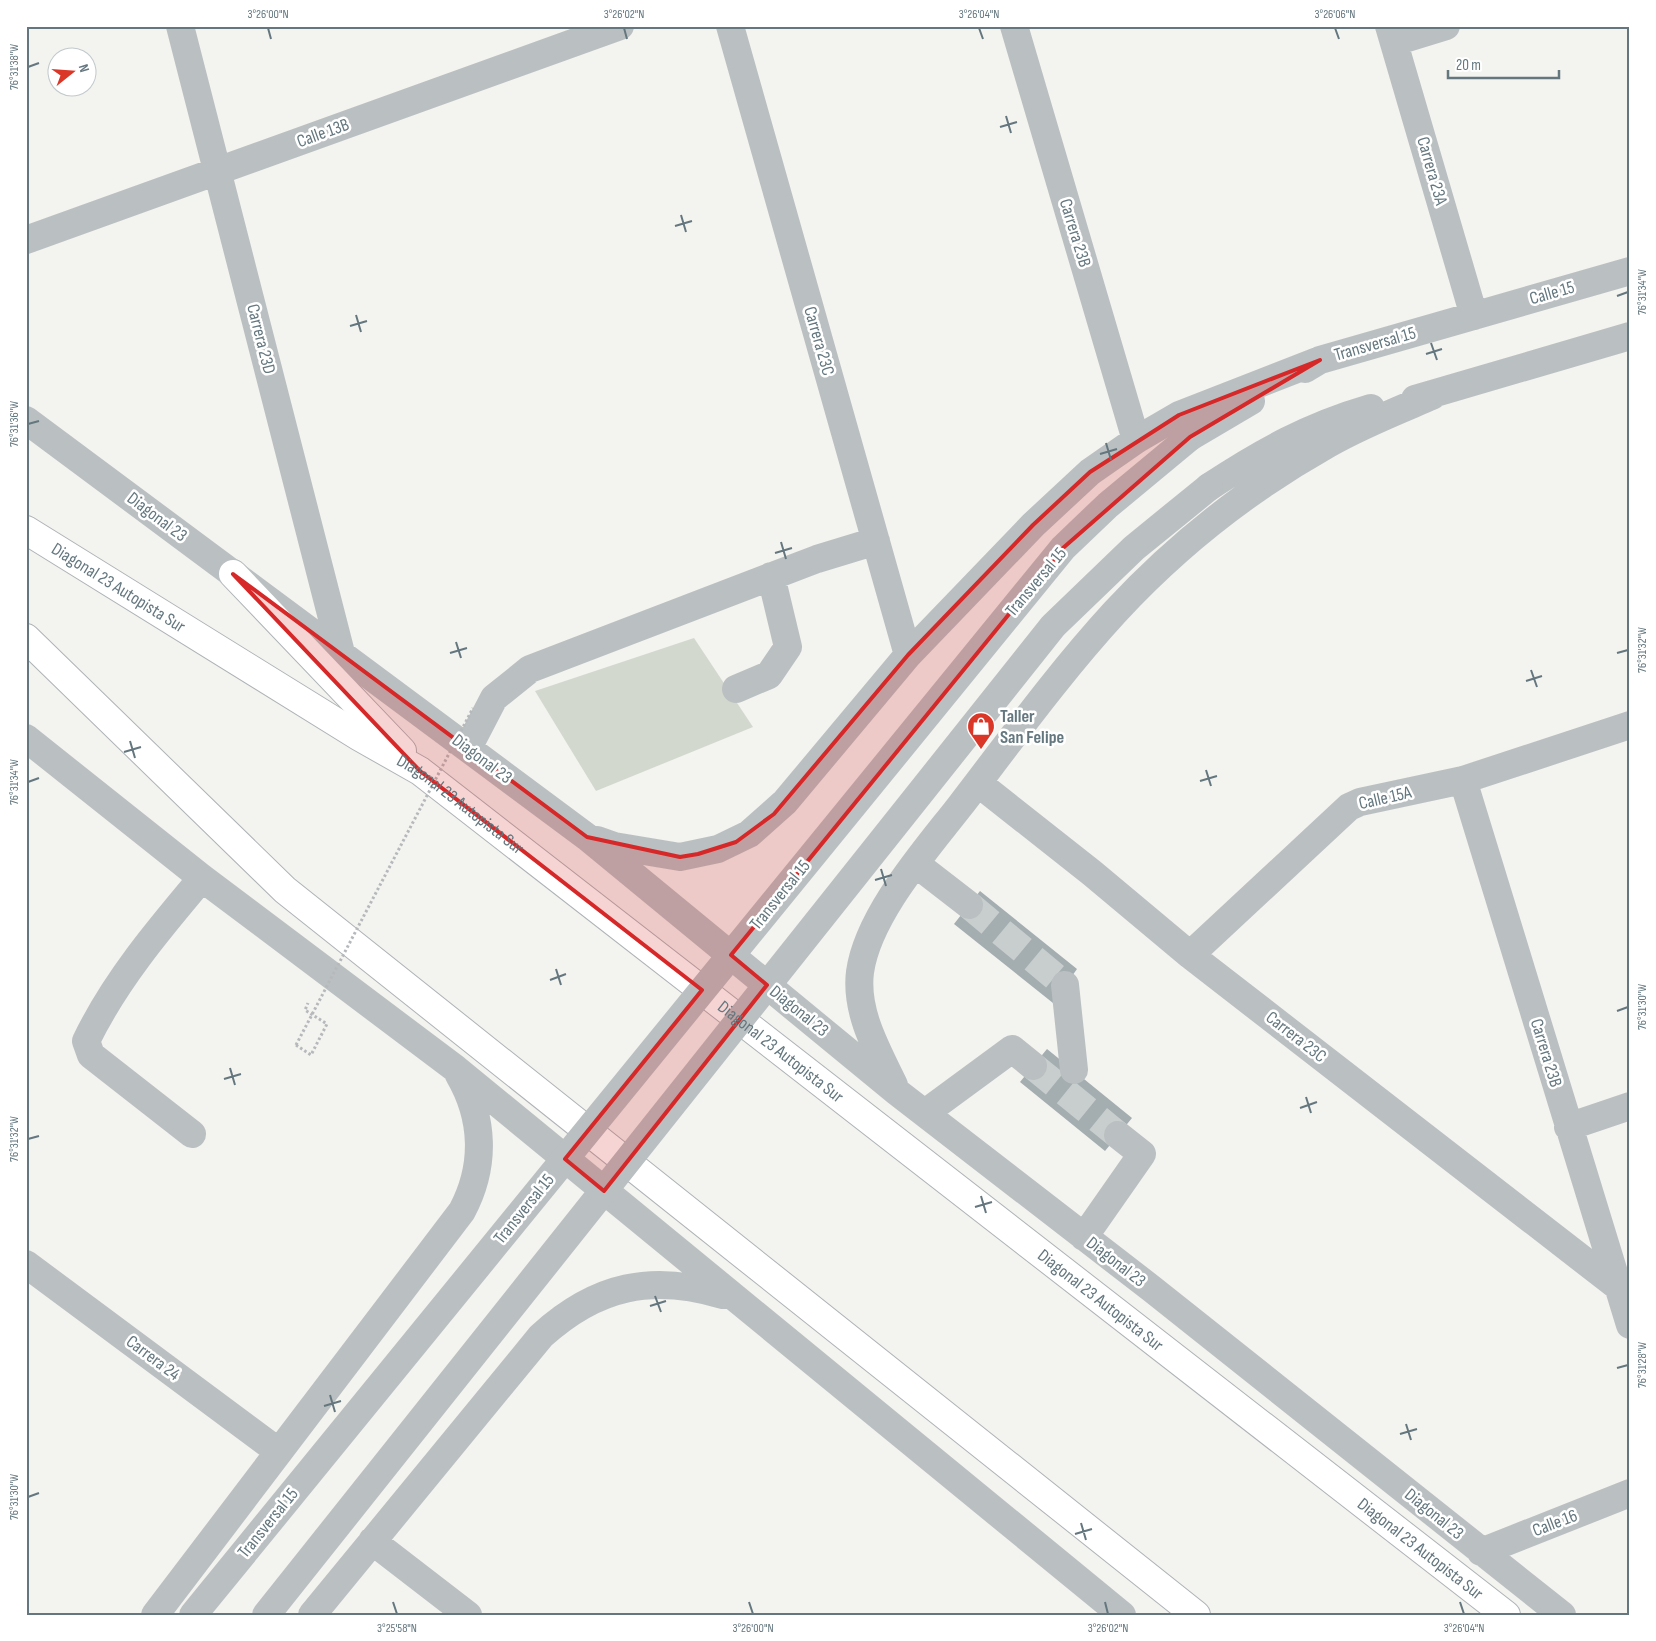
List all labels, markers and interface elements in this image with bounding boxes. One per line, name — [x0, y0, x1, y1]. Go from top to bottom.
text: 3°26'00"N — [247, 7, 289, 22]
text: 3°26'02"N — [604, 7, 644, 22]
text: 3°26'04"N — [959, 7, 999, 22]
text: 3°26'06"N — [1315, 7, 1355, 22]
text: 76°31'38"W — [7, 44, 22, 90]
north arrow — [48, 48, 98, 98]
scale bar — [1448, 48, 1560, 80]
text: 20 m — [1456, 56, 1481, 75]
text: N — [75, 62, 93, 74]
street label: Calle 13B — [294, 114, 352, 152]
street label: Carrera 23A — [1412, 134, 1452, 208]
street label: Carrera 23B — [1055, 196, 1095, 270]
text: 76°31'34"W — [1635, 269, 1650, 315]
street label: Calle 15 — [1527, 277, 1577, 309]
street label: Carrera 23D — [242, 302, 280, 376]
street label: Carrera 23C — [799, 304, 839, 378]
street label: Transversal 15 — [1332, 322, 1418, 366]
text: 76°31'36"W — [7, 401, 22, 447]
street label: Diagonal 23 — [123, 488, 191, 546]
street label: Diagonal 23 Autopista Sur — [48, 538, 189, 637]
street label: Transversal 15 — [1001, 543, 1071, 621]
text: 76°31'32"W — [1635, 627, 1650, 673]
place label: Taller San Felipe — [1000, 706, 1064, 748]
shop icon: Taller San Felipe — [966, 711, 996, 750]
street label: Diagonal 23 — [448, 730, 516, 788]
street label: Diagonal 23 Autopista Sur — [393, 750, 528, 858]
text: 76°31'34"W — [7, 759, 22, 805]
street label: Calle 15A — [1357, 782, 1414, 814]
street label: Transversal 15 — [745, 856, 815, 934]
street label: Diagonal 23 — [765, 981, 833, 1041]
text: 76°31'30"W — [1635, 984, 1650, 1030]
street label: Diagonal 23 Autopista Sur — [714, 996, 848, 1107]
street label: Carrera 23C — [1262, 1007, 1330, 1067]
street label: Carrera 23B — [1526, 1016, 1566, 1090]
text: 76°31'32"W — [7, 1116, 22, 1162]
street label: Transversal 15 — [489, 1170, 559, 1248]
street label: Diagonal 23 — [1082, 1232, 1150, 1292]
street label: Diagonal 23 Autopista Sur — [1034, 1245, 1168, 1355]
street label: Carrera 24 — [122, 1331, 185, 1385]
text: 76°31'28"W — [1635, 1342, 1650, 1388]
text: 76°31'30"W — [7, 1474, 22, 1520]
street label: Transversal 15 — [233, 1484, 303, 1562]
street label: Diagonal 23 — [1400, 1484, 1468, 1544]
street label: Diagonal 23 Autopista Sur — [1353, 1493, 1488, 1604]
street label: Calle 16 — [1530, 1505, 1580, 1541]
text: 3°25'58"N — [377, 1621, 417, 1636]
text: 3°26'00"N — [732, 1621, 774, 1636]
text: 3°26'02"N — [1088, 1621, 1128, 1636]
text: 3°26'04"N — [1444, 1621, 1484, 1636]

